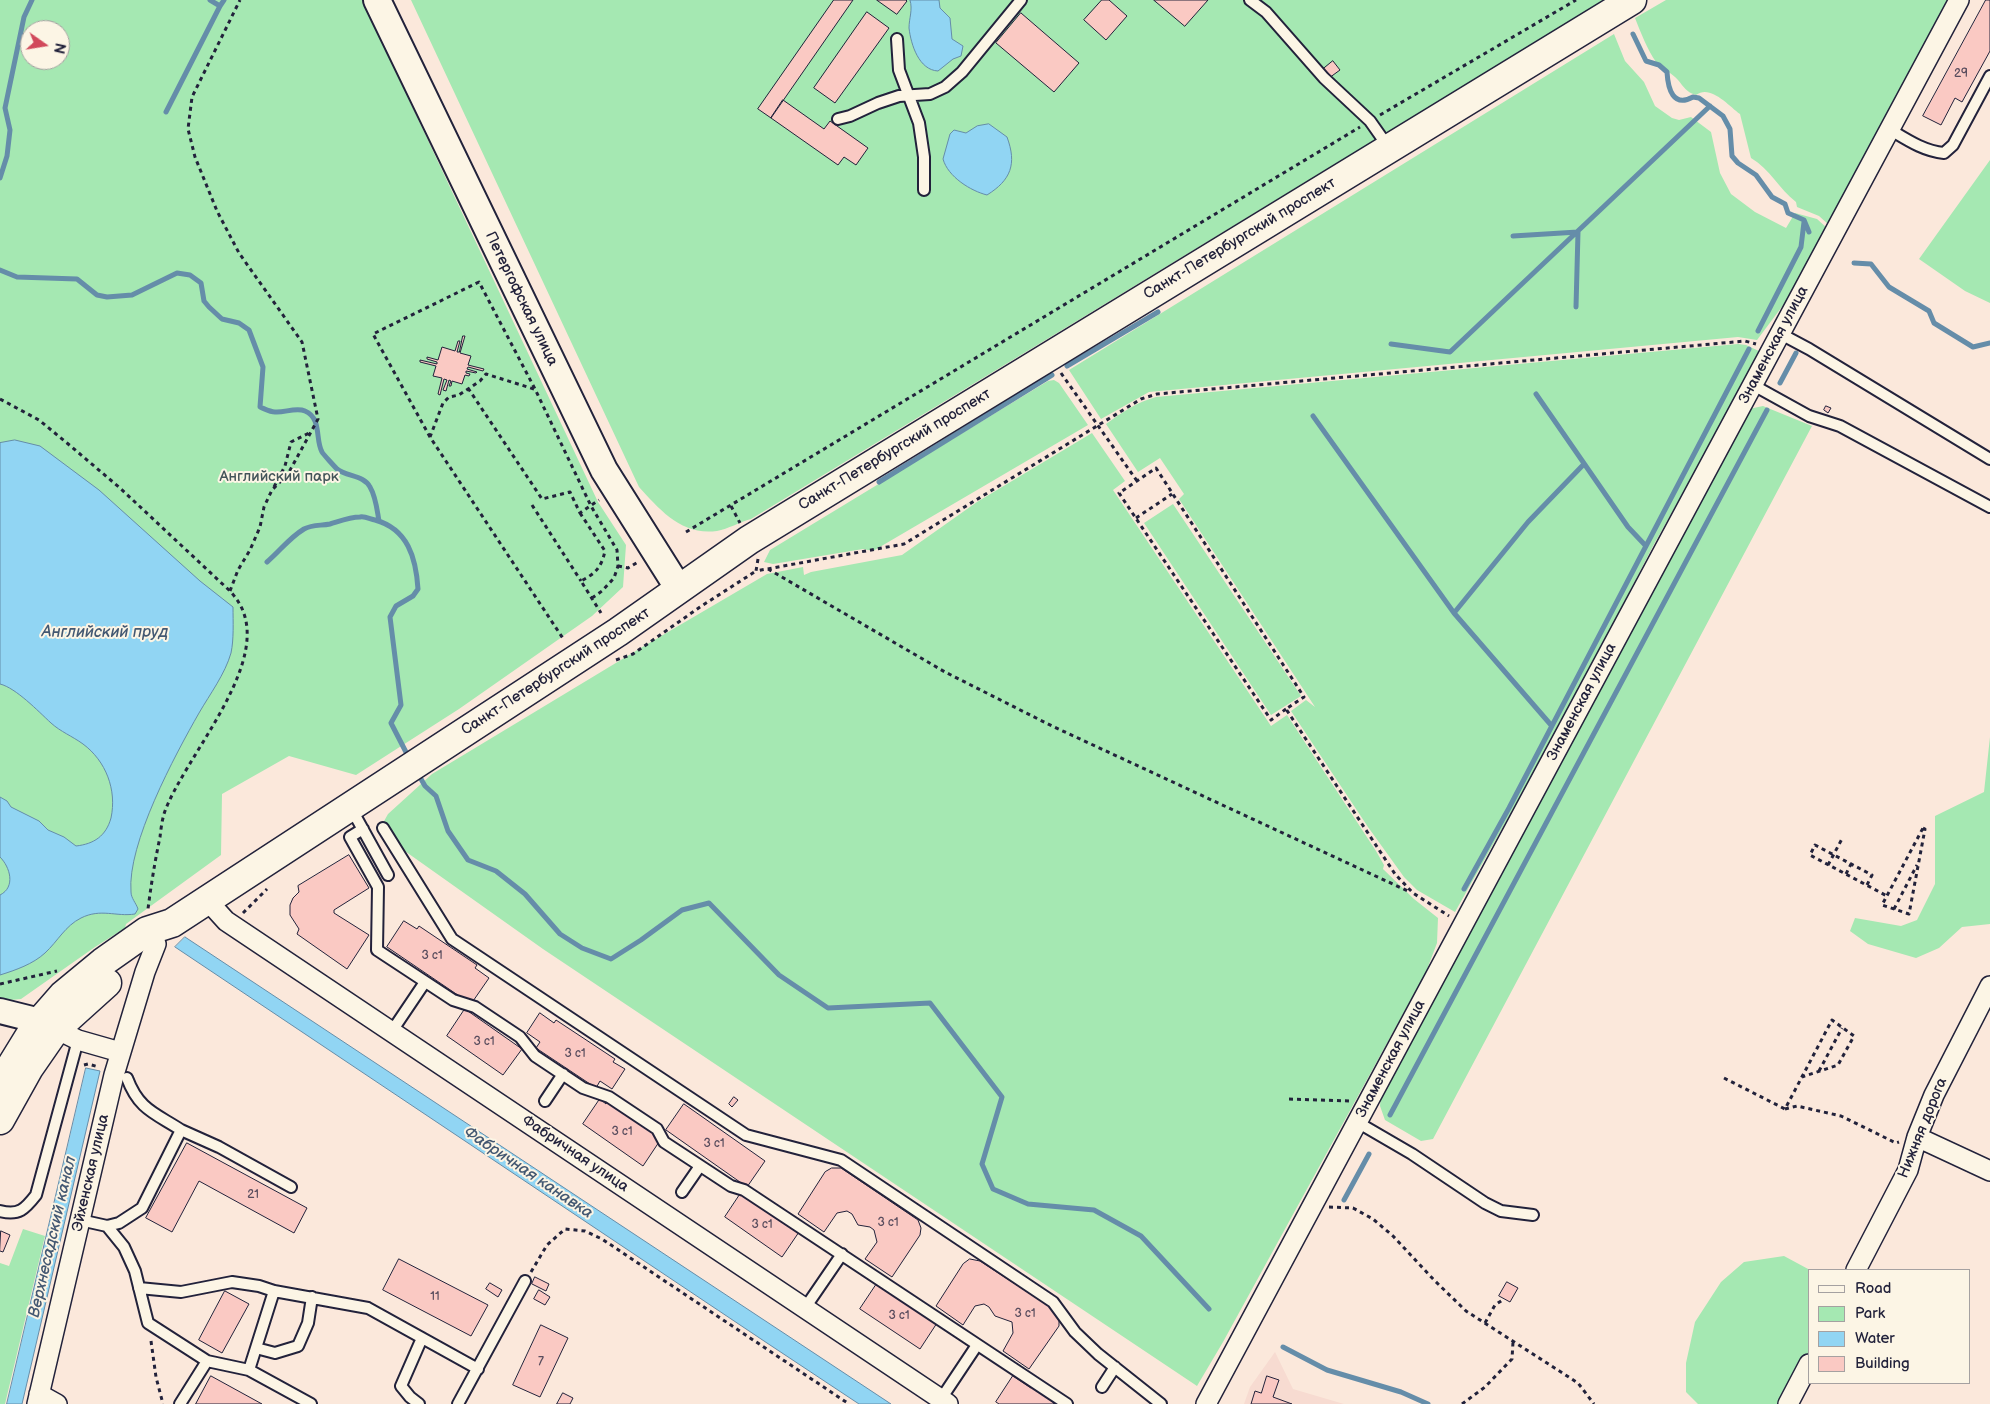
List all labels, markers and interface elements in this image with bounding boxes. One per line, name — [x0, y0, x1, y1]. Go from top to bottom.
north arrow — [20, 20, 70, 70]
text: N — [50, 41, 69, 55]
house number: 29 — [1954, 67, 1968, 81]
street label: Санкт-Петербургский проспект — [1141, 174, 1339, 304]
street label: Петергофская улица — [481, 229, 561, 369]
street label: Знаменская улица — [1735, 283, 1813, 407]
street label: Санкт-Петербургский проспект — [796, 385, 994, 515]
park label: Английский парк — [219, 468, 339, 486]
street label: Санкт-Петербургский проспект — [458, 604, 654, 740]
water label: Английский пруд — [42, 623, 168, 643]
street label: Знаменская улица — [1543, 640, 1621, 764]
house number: 3 с1 — [421, 949, 443, 963]
street label: Знаменская улица — [1352, 997, 1430, 1121]
house number: 3 с1 — [473, 1035, 495, 1049]
house number: 3 с1 — [564, 1047, 586, 1061]
street label: Нижняя дорога — [1895, 1075, 1951, 1181]
street label: Эйхенская улица — [69, 1112, 113, 1234]
street label: Фабричная улица — [518, 1112, 632, 1196]
water label: Фабричная канавка — [460, 1123, 596, 1223]
house number: 3 с1 — [611, 1125, 633, 1139]
house number: 3 с1 — [703, 1137, 725, 1151]
water label: Верхнесадский канал — [25, 1155, 81, 1319]
house number: 21 — [247, 1188, 259, 1202]
house number: 3 с1 — [877, 1216, 899, 1230]
house number: 3 с1 — [751, 1218, 773, 1232]
legend — [1808, 1269, 1970, 1384]
text: Road — [1855, 1279, 1891, 1298]
house number: 11 — [430, 1290, 440, 1304]
text: Park — [1855, 1304, 1885, 1323]
house number: 3 с1 — [1014, 1307, 1036, 1321]
house number: 3 с1 — [888, 1309, 910, 1323]
text: Water — [1855, 1329, 1895, 1348]
text: Building — [1855, 1354, 1910, 1373]
house number: 7 — [538, 1355, 544, 1369]

